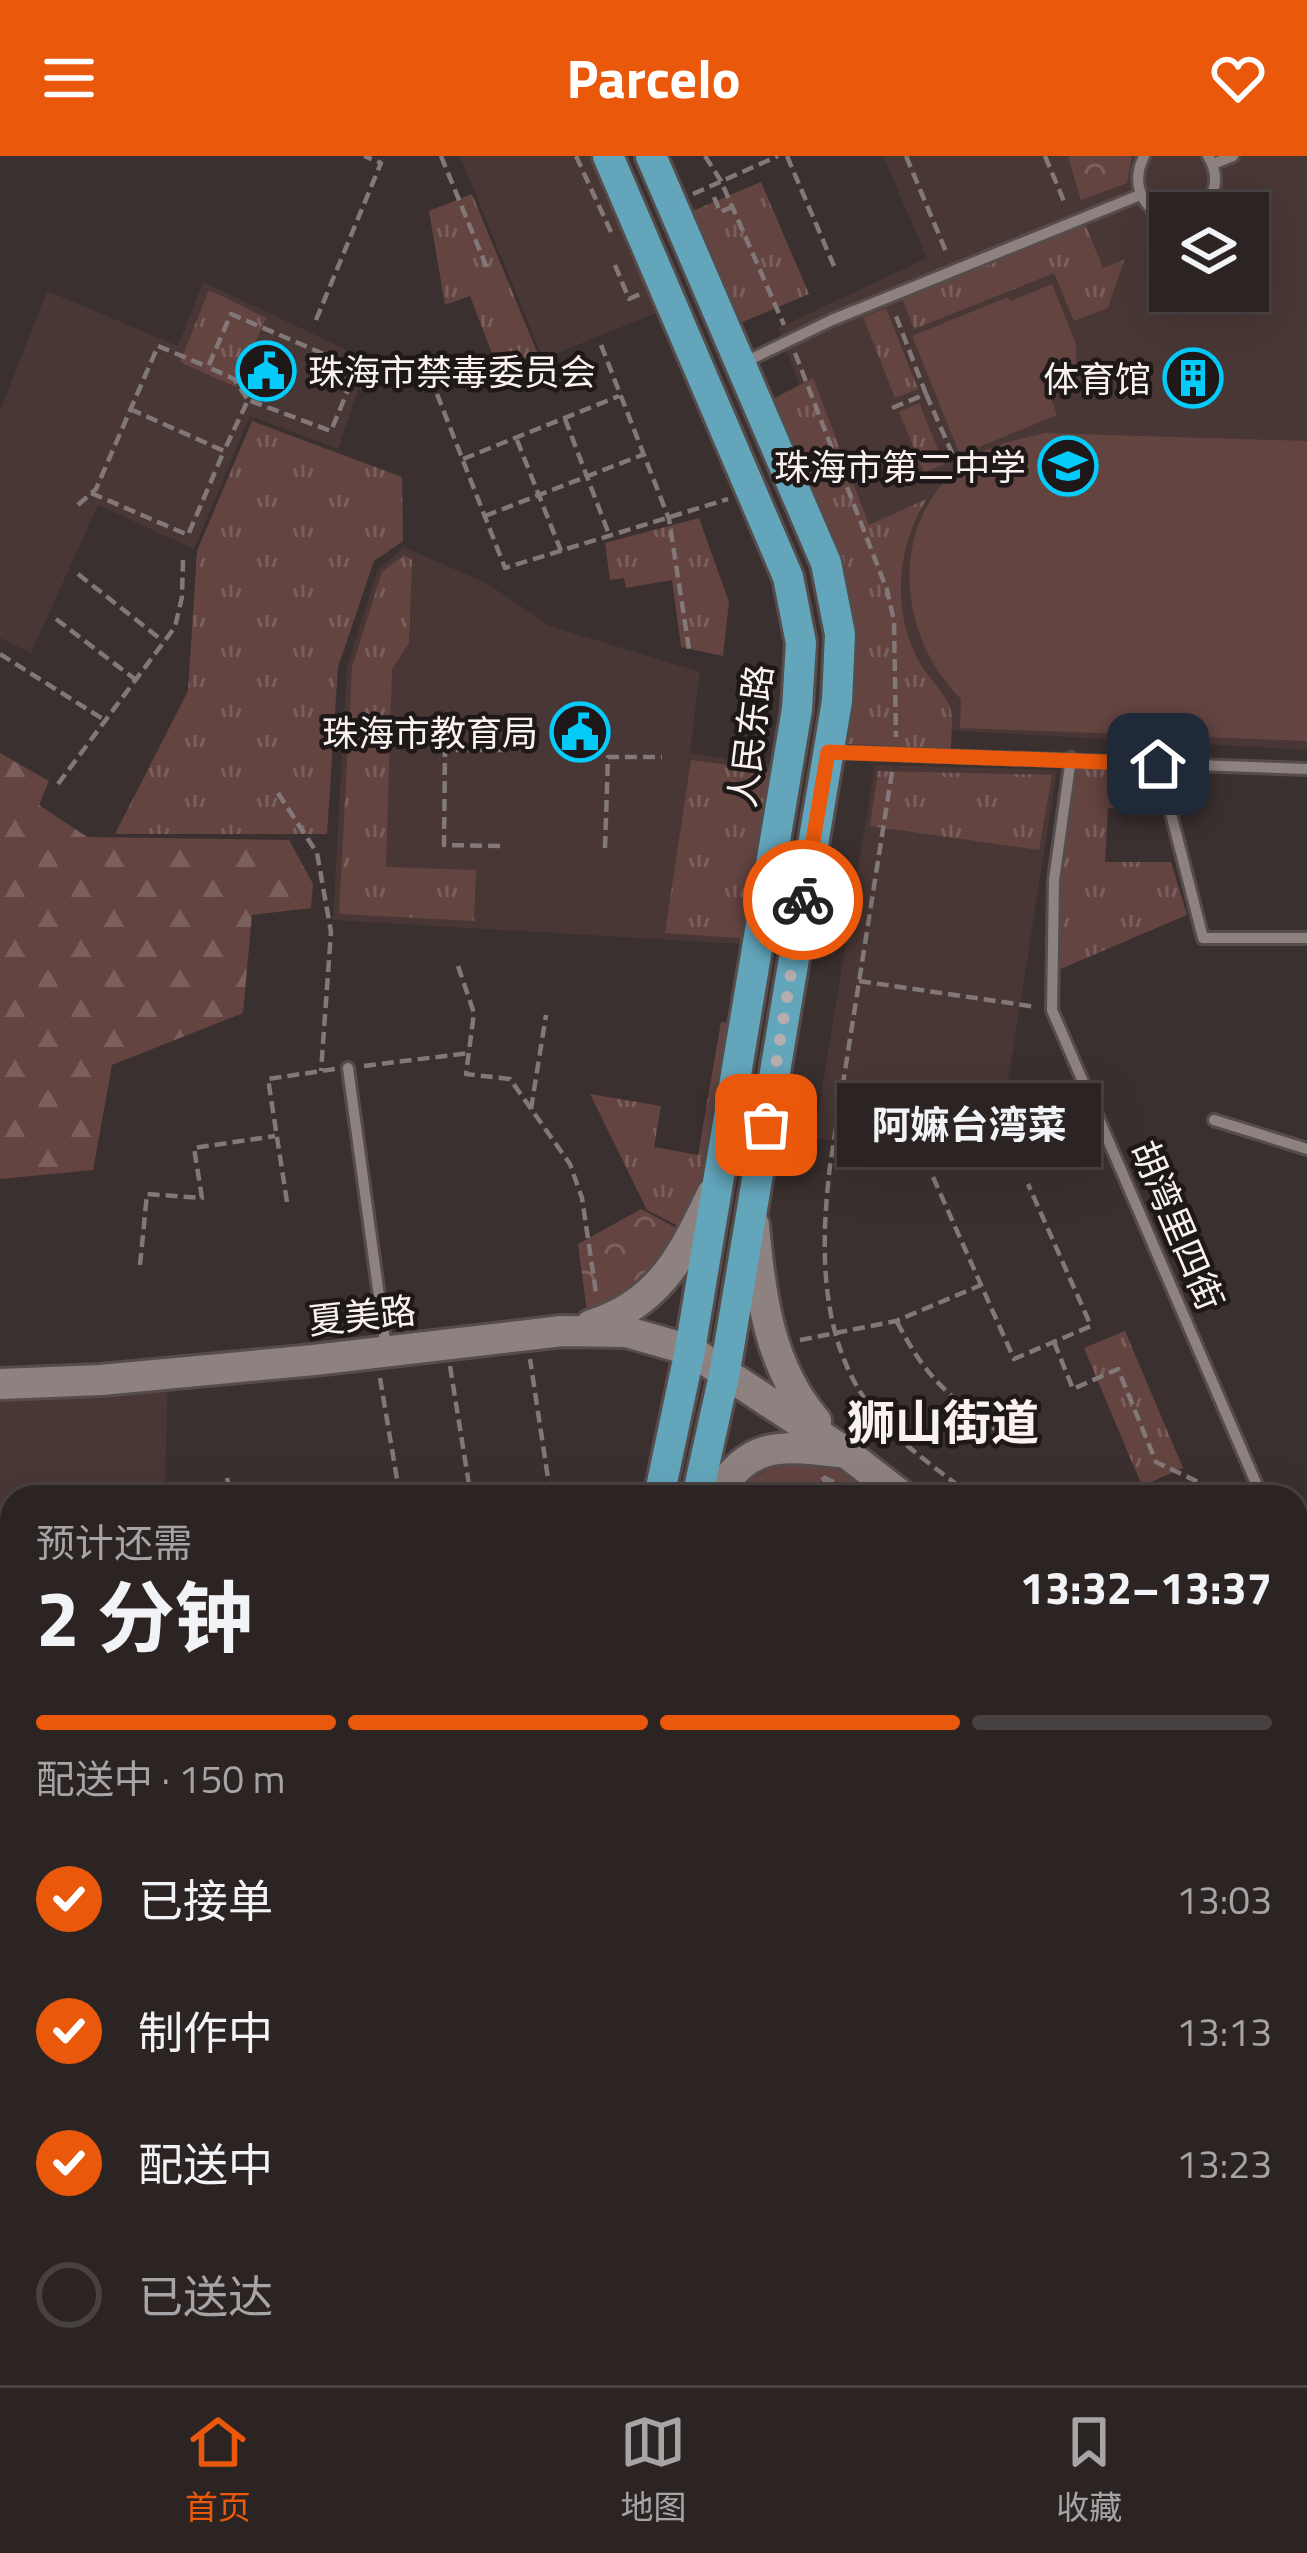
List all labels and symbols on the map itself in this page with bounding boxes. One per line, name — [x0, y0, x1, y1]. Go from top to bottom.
public building icon: 珠海市禁毒委员会 — [235, 340, 297, 402]
place label: 珠海市禁毒委员会 — [308, 344, 596, 399]
building icon: 体育馆 — [1162, 347, 1224, 409]
place label: 体育馆 — [1043, 351, 1151, 406]
school or university icon: 珠海市第二中学 — [1037, 435, 1099, 497]
place label: 珠海市第二中学 — [774, 439, 1026, 494]
street label: 人民东路 — [714, 661, 786, 811]
public building icon: 珠海市教育局 — [549, 701, 611, 763]
place label: 珠海市教育局 — [322, 705, 538, 760]
pin — [1107, 713, 1209, 815]
courier — [743, 840, 863, 960]
pin — [715, 1074, 817, 1176]
callout: 阿嫲台湾菜 — [838, 1083, 1102, 1167]
street label: 胡湾里四街 — [1118, 1131, 1238, 1319]
street label: 夏美路 — [305, 1282, 419, 1348]
district label: 狮山街道 — [847, 1386, 1039, 1459]

